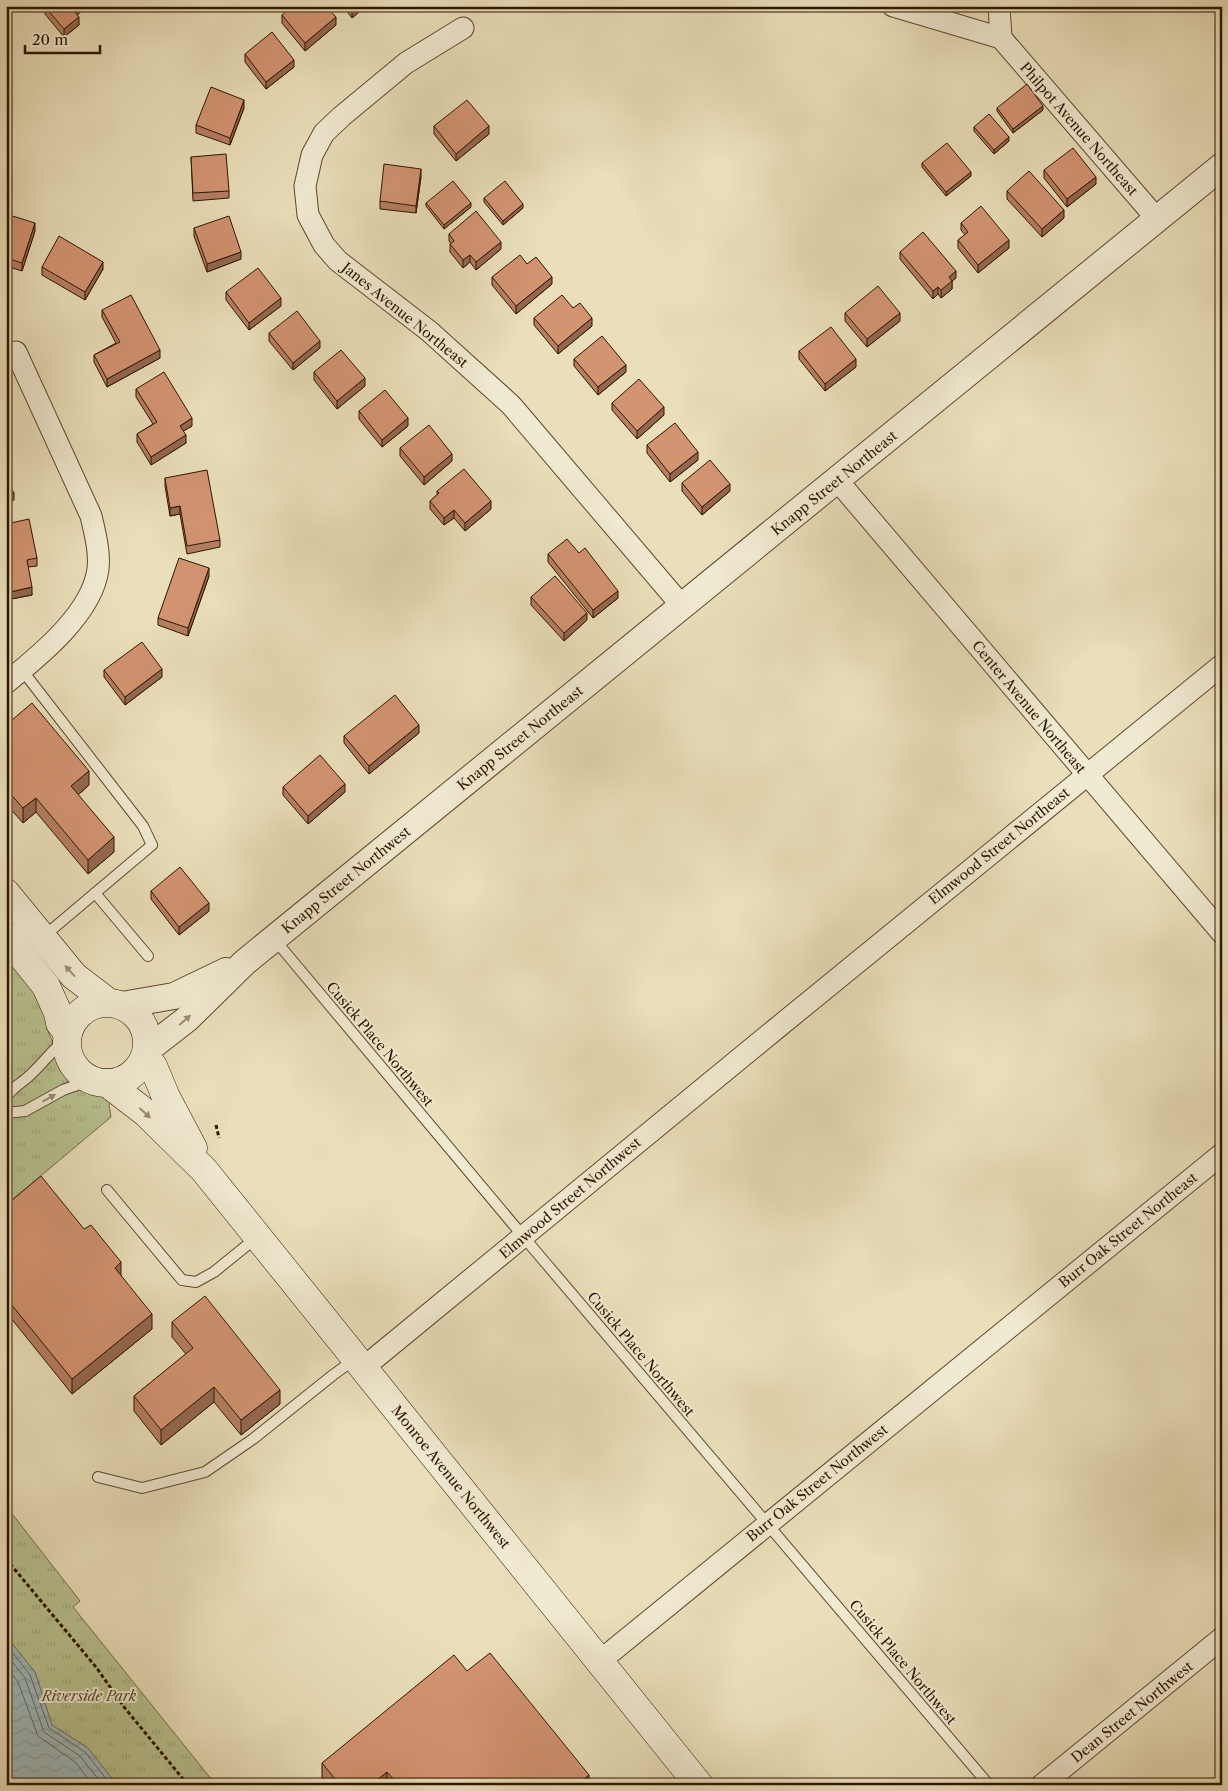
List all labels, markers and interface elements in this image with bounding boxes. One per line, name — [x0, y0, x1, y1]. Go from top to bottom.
scale bar — [25, 22, 100, 54]
text: 20 m — [32, 30, 68, 49]
street label: Philpot Avenue Northeast — [1016, 59, 1142, 199]
street label: Janes Avenue Northeast — [337, 257, 472, 371]
street label: Knapp Street Northeast — [767, 427, 901, 539]
street label: Center Avenue Northeast — [968, 637, 1090, 777]
street label: Knapp Street Northeast — [453, 682, 587, 794]
street label: Elmwood Street Northeast — [925, 784, 1073, 908]
street label: Knapp Street Northwest — [278, 822, 414, 937]
one-way arrow — [64, 966, 76, 978]
street label: Cusick Place Northwest — [323, 978, 438, 1110]
one-way arrow — [179, 1014, 191, 1026]
one-way arrow — [41, 1094, 56, 1102]
one-way arrow — [139, 1107, 151, 1119]
street label: Elmwood Street Northwest — [495, 1133, 645, 1263]
street label: Burr Oak Street Northeast — [1055, 1168, 1201, 1291]
street label: Cusick Place Northwest — [584, 1288, 699, 1420]
street label: Monroe Avenue Northwest — [388, 1402, 514, 1552]
street label: Burr Oak Street Northwest — [743, 1420, 891, 1546]
street label: Cusick Place Northwest — [846, 1596, 961, 1728]
street label: Dean Street Northwest — [1067, 1657, 1197, 1767]
park label: Riverside Park — [41, 1687, 137, 1705]

